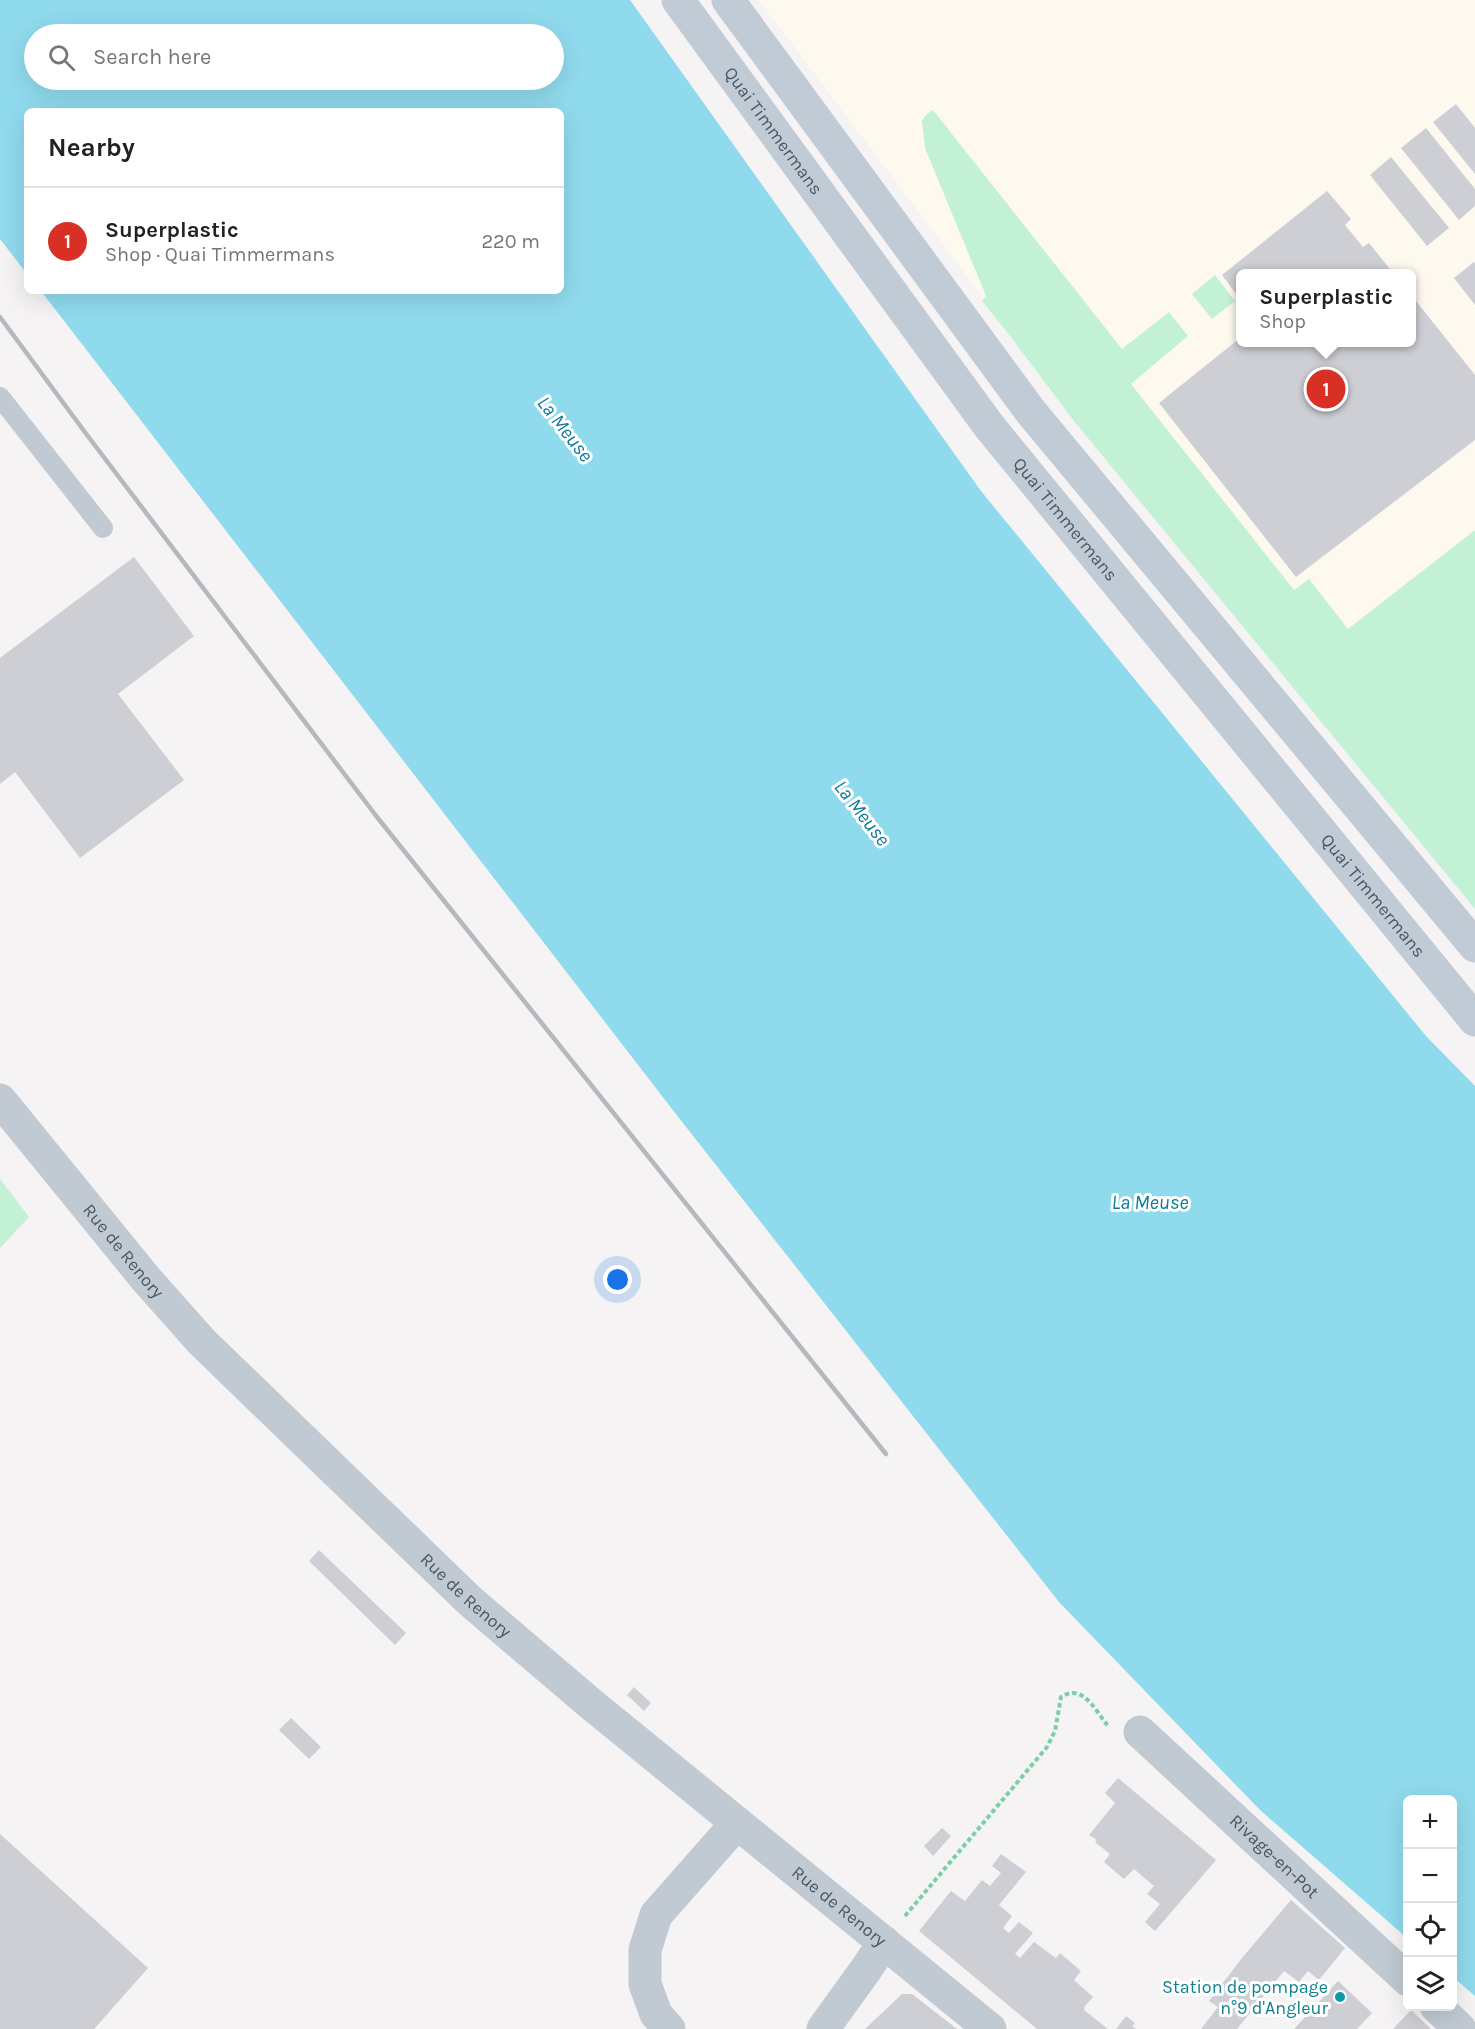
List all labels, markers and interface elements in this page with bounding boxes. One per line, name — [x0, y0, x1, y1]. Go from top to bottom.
search box — [24, 24, 564, 90]
icon: search — [45, 41, 78, 74]
text: Search here — [93, 44, 211, 70]
street label: Quai Timmermans — [719, 63, 828, 199]
text: Nearby — [48, 132, 135, 163]
text: Superplastic — [105, 217, 239, 243]
text: 1 — [64, 230, 71, 253]
text: 220 m — [481, 230, 540, 253]
text: Shop · Quai Timmermans — [105, 243, 335, 266]
popup — [1236, 269, 1416, 347]
text: Superplastic — [1259, 284, 1393, 310]
text: Shop — [1259, 310, 1306, 333]
pin: 1 — [1306, 366, 1346, 412]
water label: La Meuse — [532, 392, 598, 466]
street label: Quai Timmermans — [1008, 453, 1122, 586]
water label: La Meuse — [829, 776, 895, 850]
street label: Quai Timmermans — [1316, 829, 1430, 962]
water label: La Meuse — [1112, 1191, 1188, 1214]
street label: Rue de Renory — [78, 1199, 169, 1303]
your location — [603, 1265, 632, 1294]
street label: Rue de Renory — [416, 1548, 516, 1643]
map controls — [1403, 1795, 1457, 2011]
button: + — [1403, 1795, 1457, 1849]
street label: Rivage-en-Pot — [1225, 1809, 1324, 1903]
button: − — [1403, 1849, 1457, 1903]
street label: Rue de Renory — [787, 1861, 891, 1952]
button: locate — [1403, 1903, 1457, 1957]
button: layers — [1403, 1957, 1457, 2011]
place label: Station de pompage n°9 d'Angleur — [1162, 1976, 1328, 2019]
marker: Station de pompage n°9 d'Angleur — [1333, 1990, 1347, 2004]

